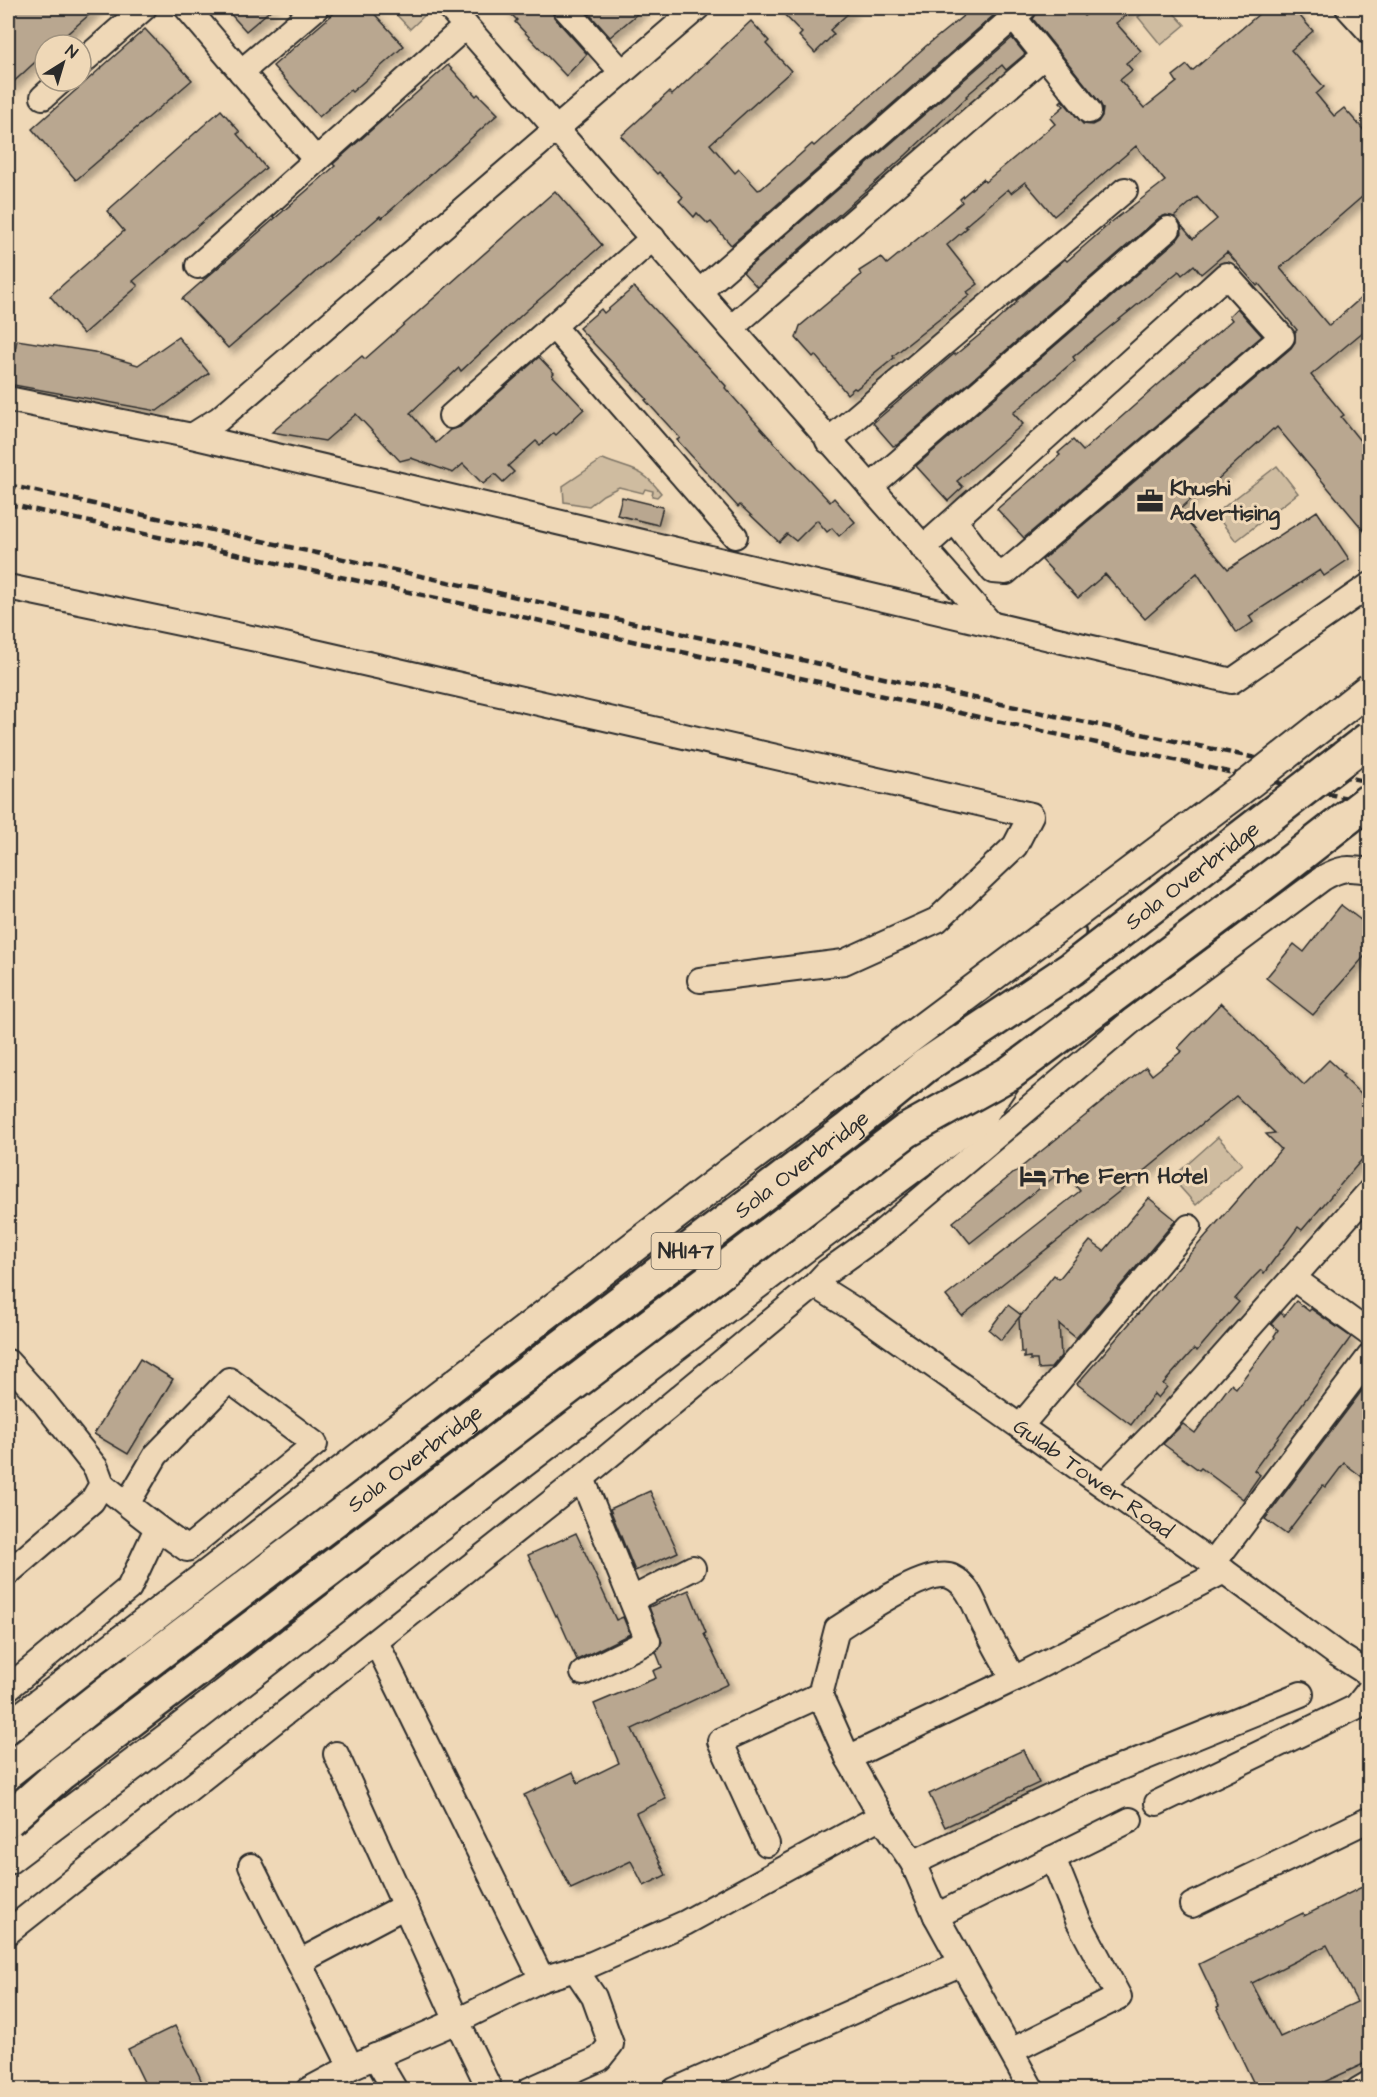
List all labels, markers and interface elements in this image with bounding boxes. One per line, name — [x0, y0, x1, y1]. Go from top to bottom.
north arrow — [33, 33, 93, 93]
text: N — [61, 40, 82, 64]
place label: Khushi Advertising — [1170, 473, 1280, 530]
office icon: Khushi Advertising — [1135, 486, 1165, 516]
street label: Sola Overbridge — [1118, 813, 1266, 937]
street label: Sola Overbridge — [728, 1102, 876, 1226]
hotel icon: The Fern Hotel — [1018, 1161, 1048, 1191]
place label: The Fern Hotel — [1052, 1161, 1208, 1192]
road number: NH147 — [652, 1233, 720, 1269]
street label: Sola Overbridge — [341, 1397, 489, 1520]
street label: Gulab Tower Road — [1007, 1411, 1180, 1546]

